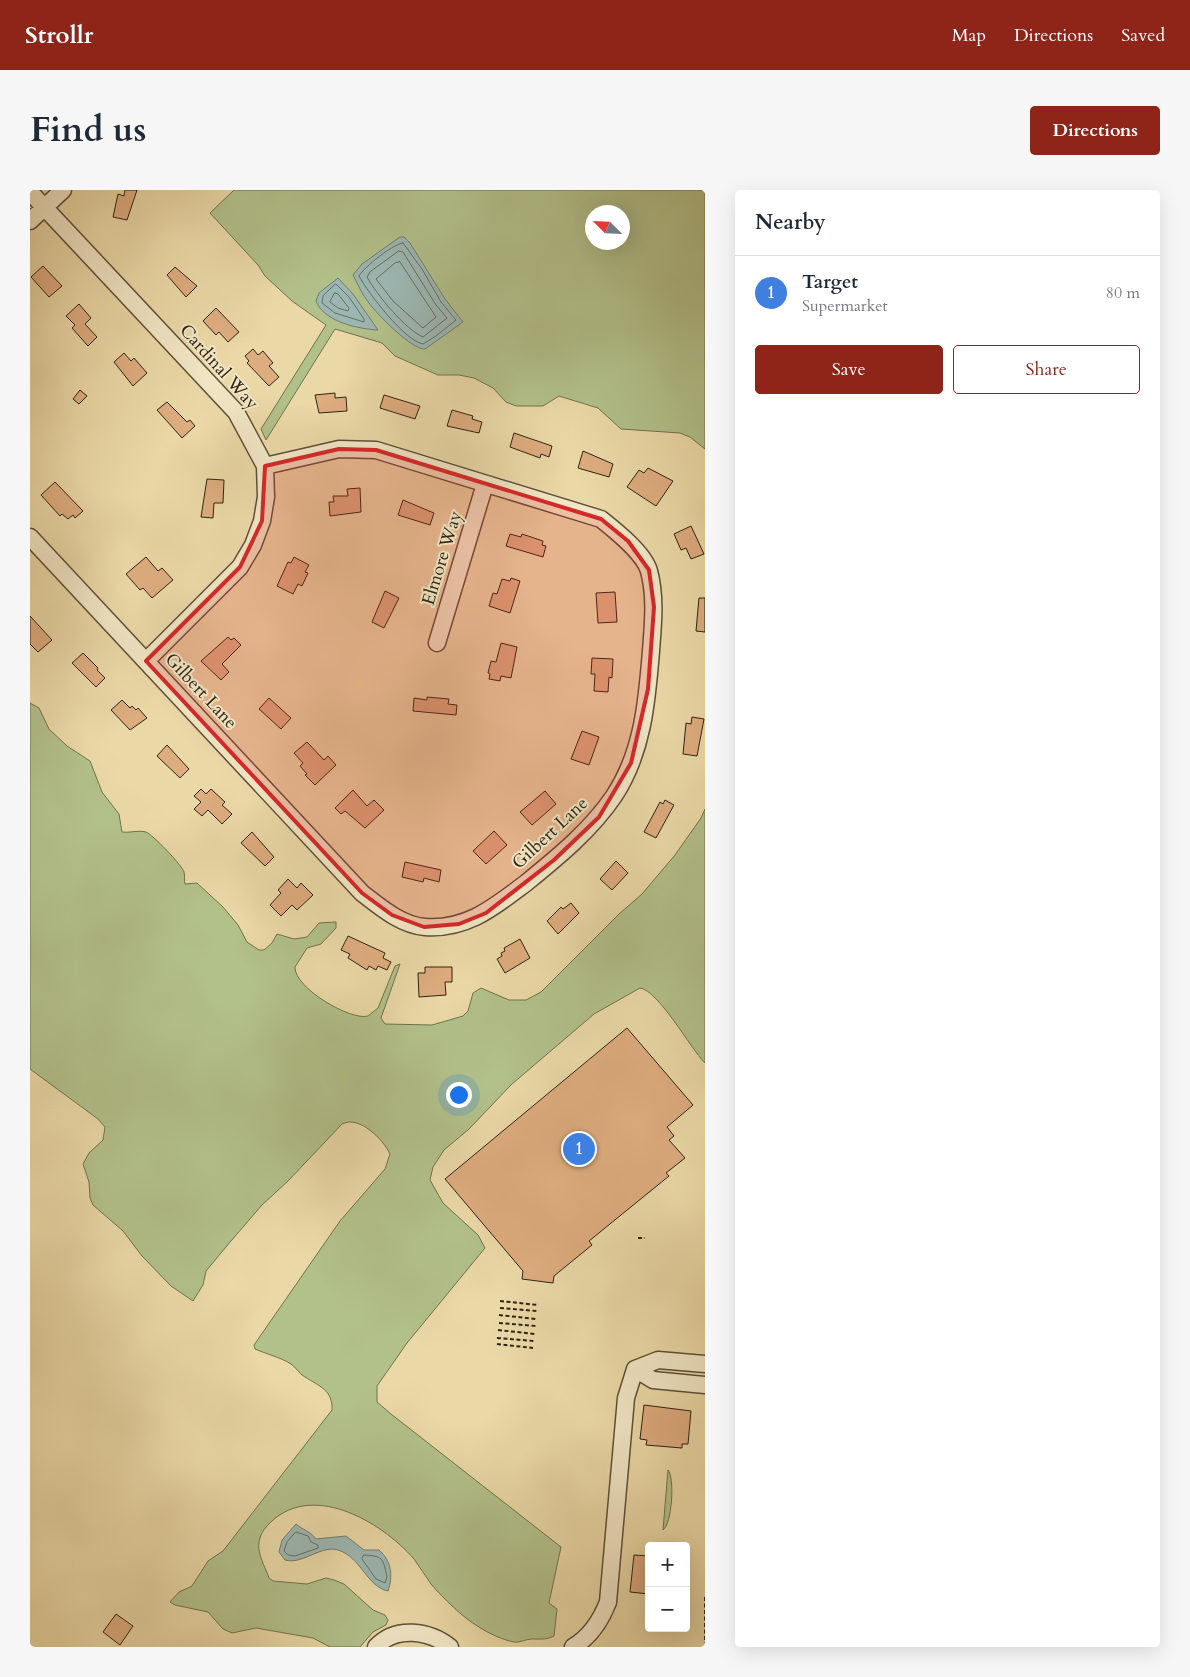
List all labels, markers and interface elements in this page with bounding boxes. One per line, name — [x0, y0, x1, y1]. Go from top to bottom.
text: Strollr — [25, 19, 93, 52]
text: Map — [952, 23, 986, 48]
text: Directions — [1014, 23, 1093, 48]
text: Saved — [1121, 23, 1165, 48]
text: Find us — [30, 106, 146, 154]
button: Directions — [1030, 106, 1160, 155]
north arrow — [585, 205, 630, 250]
text: Nearby — [755, 208, 826, 237]
text: Target — [802, 269, 858, 295]
text: 1 — [767, 282, 775, 304]
text: 80 m — [1106, 282, 1140, 304]
text: Supermarket — [802, 295, 888, 317]
street label: Cardinal Way — [174, 319, 265, 416]
button: Save — [755, 345, 943, 394]
button: Share — [953, 345, 1140, 394]
street label: Elmore Way — [416, 507, 468, 608]
street label: Gilbert Lane — [159, 647, 243, 735]
street label: Gilbert Lane — [506, 791, 594, 875]
your location — [446, 1082, 472, 1108]
pin: 1 — [563, 1130, 595, 1168]
map controls — [645, 1542, 690, 1632]
button: + — [645, 1542, 690, 1587]
button: − — [645, 1587, 690, 1632]

